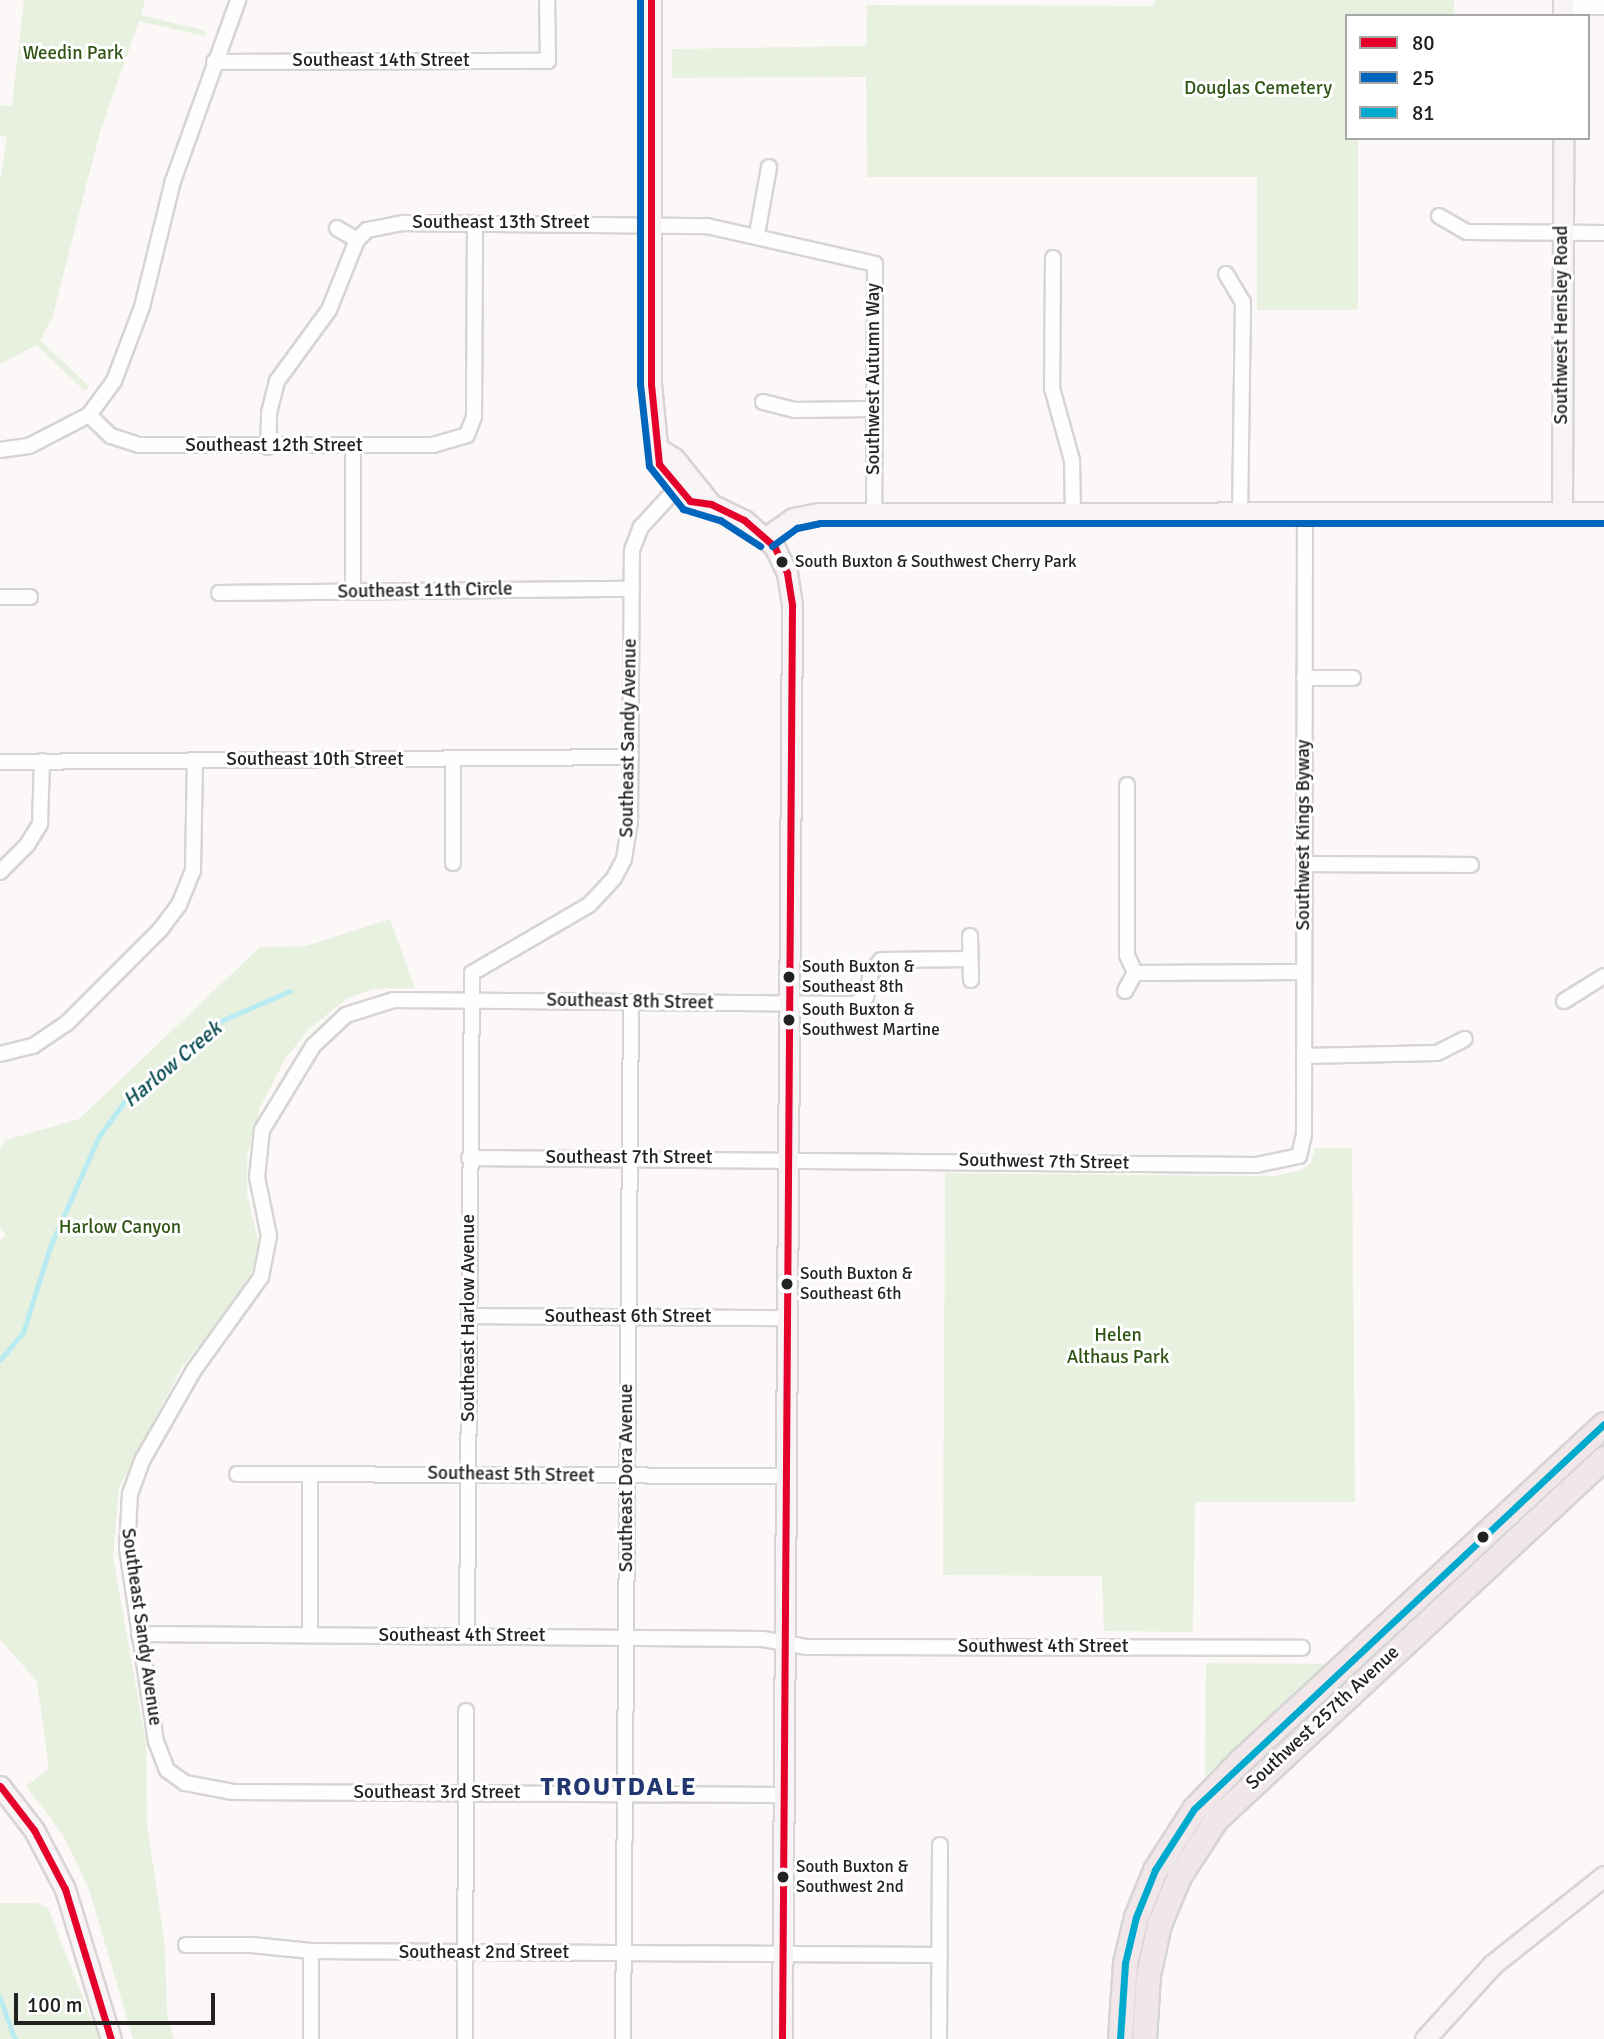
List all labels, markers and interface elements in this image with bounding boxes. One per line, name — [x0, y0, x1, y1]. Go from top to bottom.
legend — [1345, 14, 1590, 140]
text: 80 — [1412, 30, 1435, 56]
park label: Weedin Park — [23, 43, 123, 65]
street label: Southeast 14th Street — [292, 50, 470, 72]
text: 25 — [1412, 65, 1435, 91]
park label: Douglas Cemetery — [1184, 78, 1332, 100]
text: 81 — [1412, 100, 1435, 126]
street label: Southeast 13th Street — [412, 212, 590, 234]
street label: Southwest Hensley Road — [1551, 225, 1573, 425]
street label: Southwest Autumn Way — [863, 283, 885, 475]
street label: Southeast 12th Street — [185, 435, 363, 457]
place label: South Buxton & Southwest Cherry Park — [795, 552, 1077, 572]
marker: South Buxton & Southwest Cherry Park — [775, 555, 789, 569]
street label: Southeast 11th Circle — [337, 578, 513, 604]
street label: Southeast Sandy Avenue — [616, 638, 642, 838]
street label: Southwest Kings Byway — [1293, 740, 1315, 930]
street label: Southeast 10th Street — [226, 749, 404, 771]
place label: South Buxton & Southeast 8th — [802, 957, 914, 997]
marker: South Buxton & Southeast 8th — [782, 970, 796, 984]
street label: Southeast 8th Street — [546, 989, 714, 1015]
place label: South Buxton & Southwest Martine — [802, 1000, 940, 1040]
marker: South Buxton & Southwest Martine — [782, 1013, 796, 1027]
water label: Harlow Creek — [118, 1016, 226, 1112]
street label: Southeast 7th Street — [545, 1147, 713, 1169]
street label: Southwest 7th Street — [959, 1149, 1129, 1175]
street label: Southeast Harlow Avenue — [458, 1214, 480, 1422]
park label: Harlow Canyon — [59, 1217, 181, 1239]
place label: South Buxton & Southeast 6th — [800, 1264, 912, 1304]
marker: South Buxton & Southeast 6th — [780, 1277, 794, 1291]
street label: Southeast 6th Street — [544, 1306, 712, 1328]
park label: Helen Althaus Park — [1067, 1325, 1169, 1369]
street label: Southeast Dora Avenue — [616, 1384, 638, 1572]
street label: Southeast 5th Street — [427, 1462, 595, 1488]
street label: Southeast Sandy Avenue — [116, 1527, 166, 1727]
unlabelled marker — [1476, 1530, 1490, 1544]
street label: Southeast 4th Street — [378, 1625, 546, 1647]
street label: Southwest 4th Street — [958, 1636, 1128, 1658]
street label: Southwest 257th Avenue — [1242, 1641, 1404, 1795]
district label: TROUTDALE — [542, 1772, 696, 1804]
street label: Southeast 3rd Street — [354, 1782, 520, 1804]
place label: South Buxton & Southwest 2nd — [796, 1857, 908, 1897]
marker: South Buxton & Southwest 2nd — [776, 1870, 790, 1884]
street label: Southeast 2nd Street — [399, 1942, 569, 1964]
scale bar — [18, 1980, 219, 2024]
text: 100 m — [27, 1992, 82, 2018]

